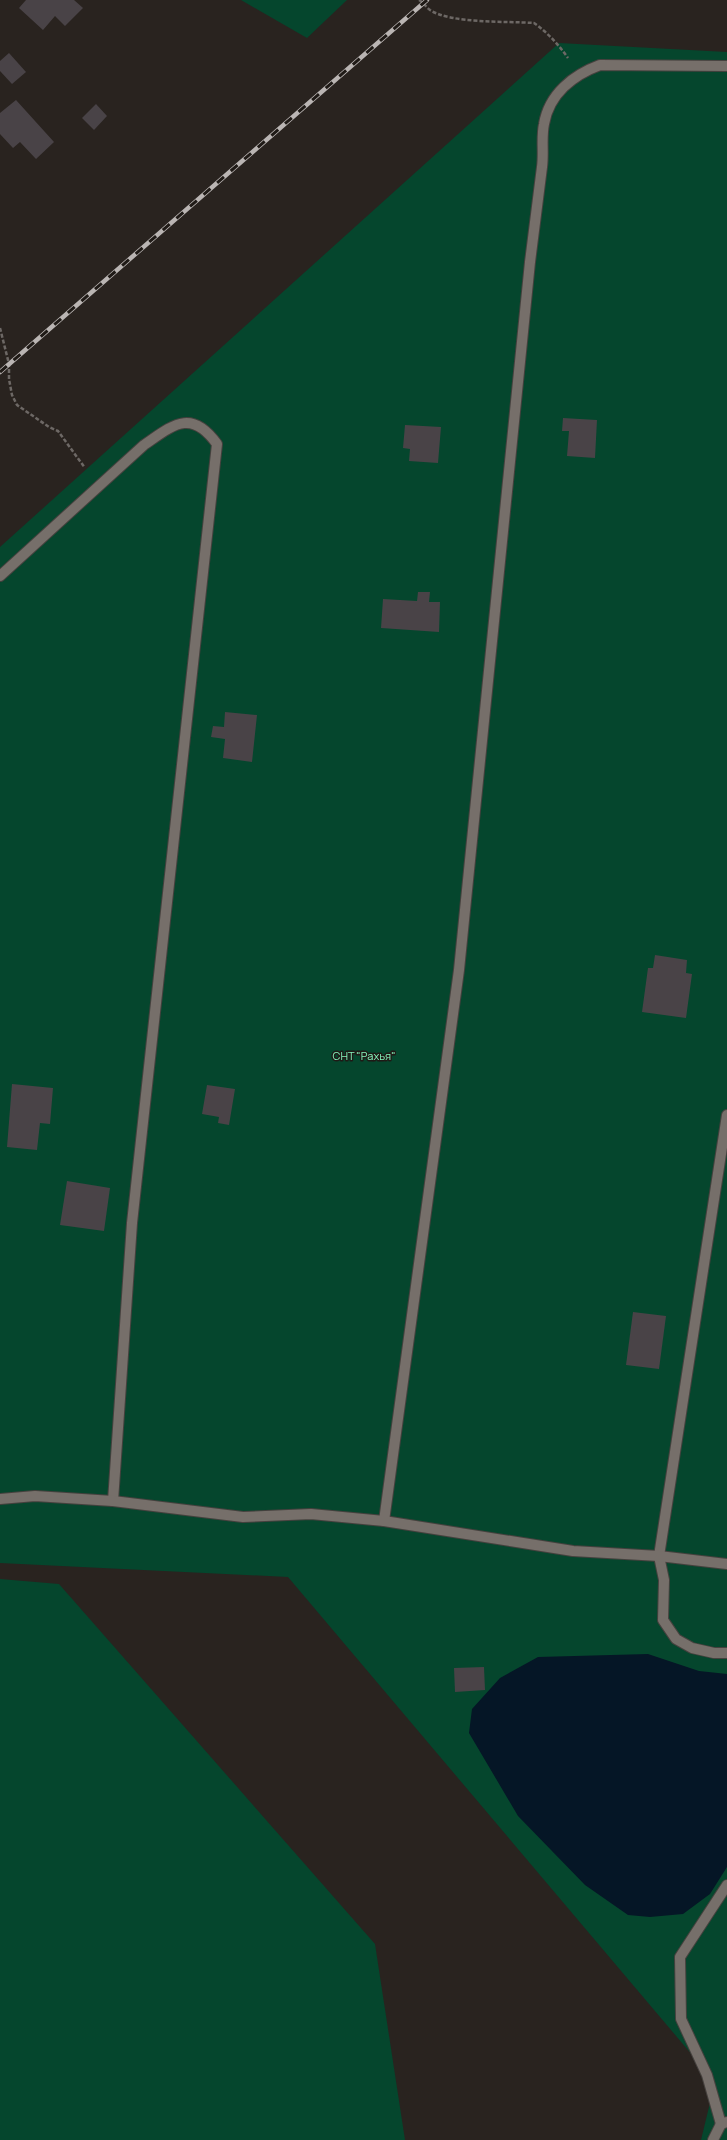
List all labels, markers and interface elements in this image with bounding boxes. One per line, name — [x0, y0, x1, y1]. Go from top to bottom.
park label: СНТ "Рахья" — [333, 1048, 395, 1063]

